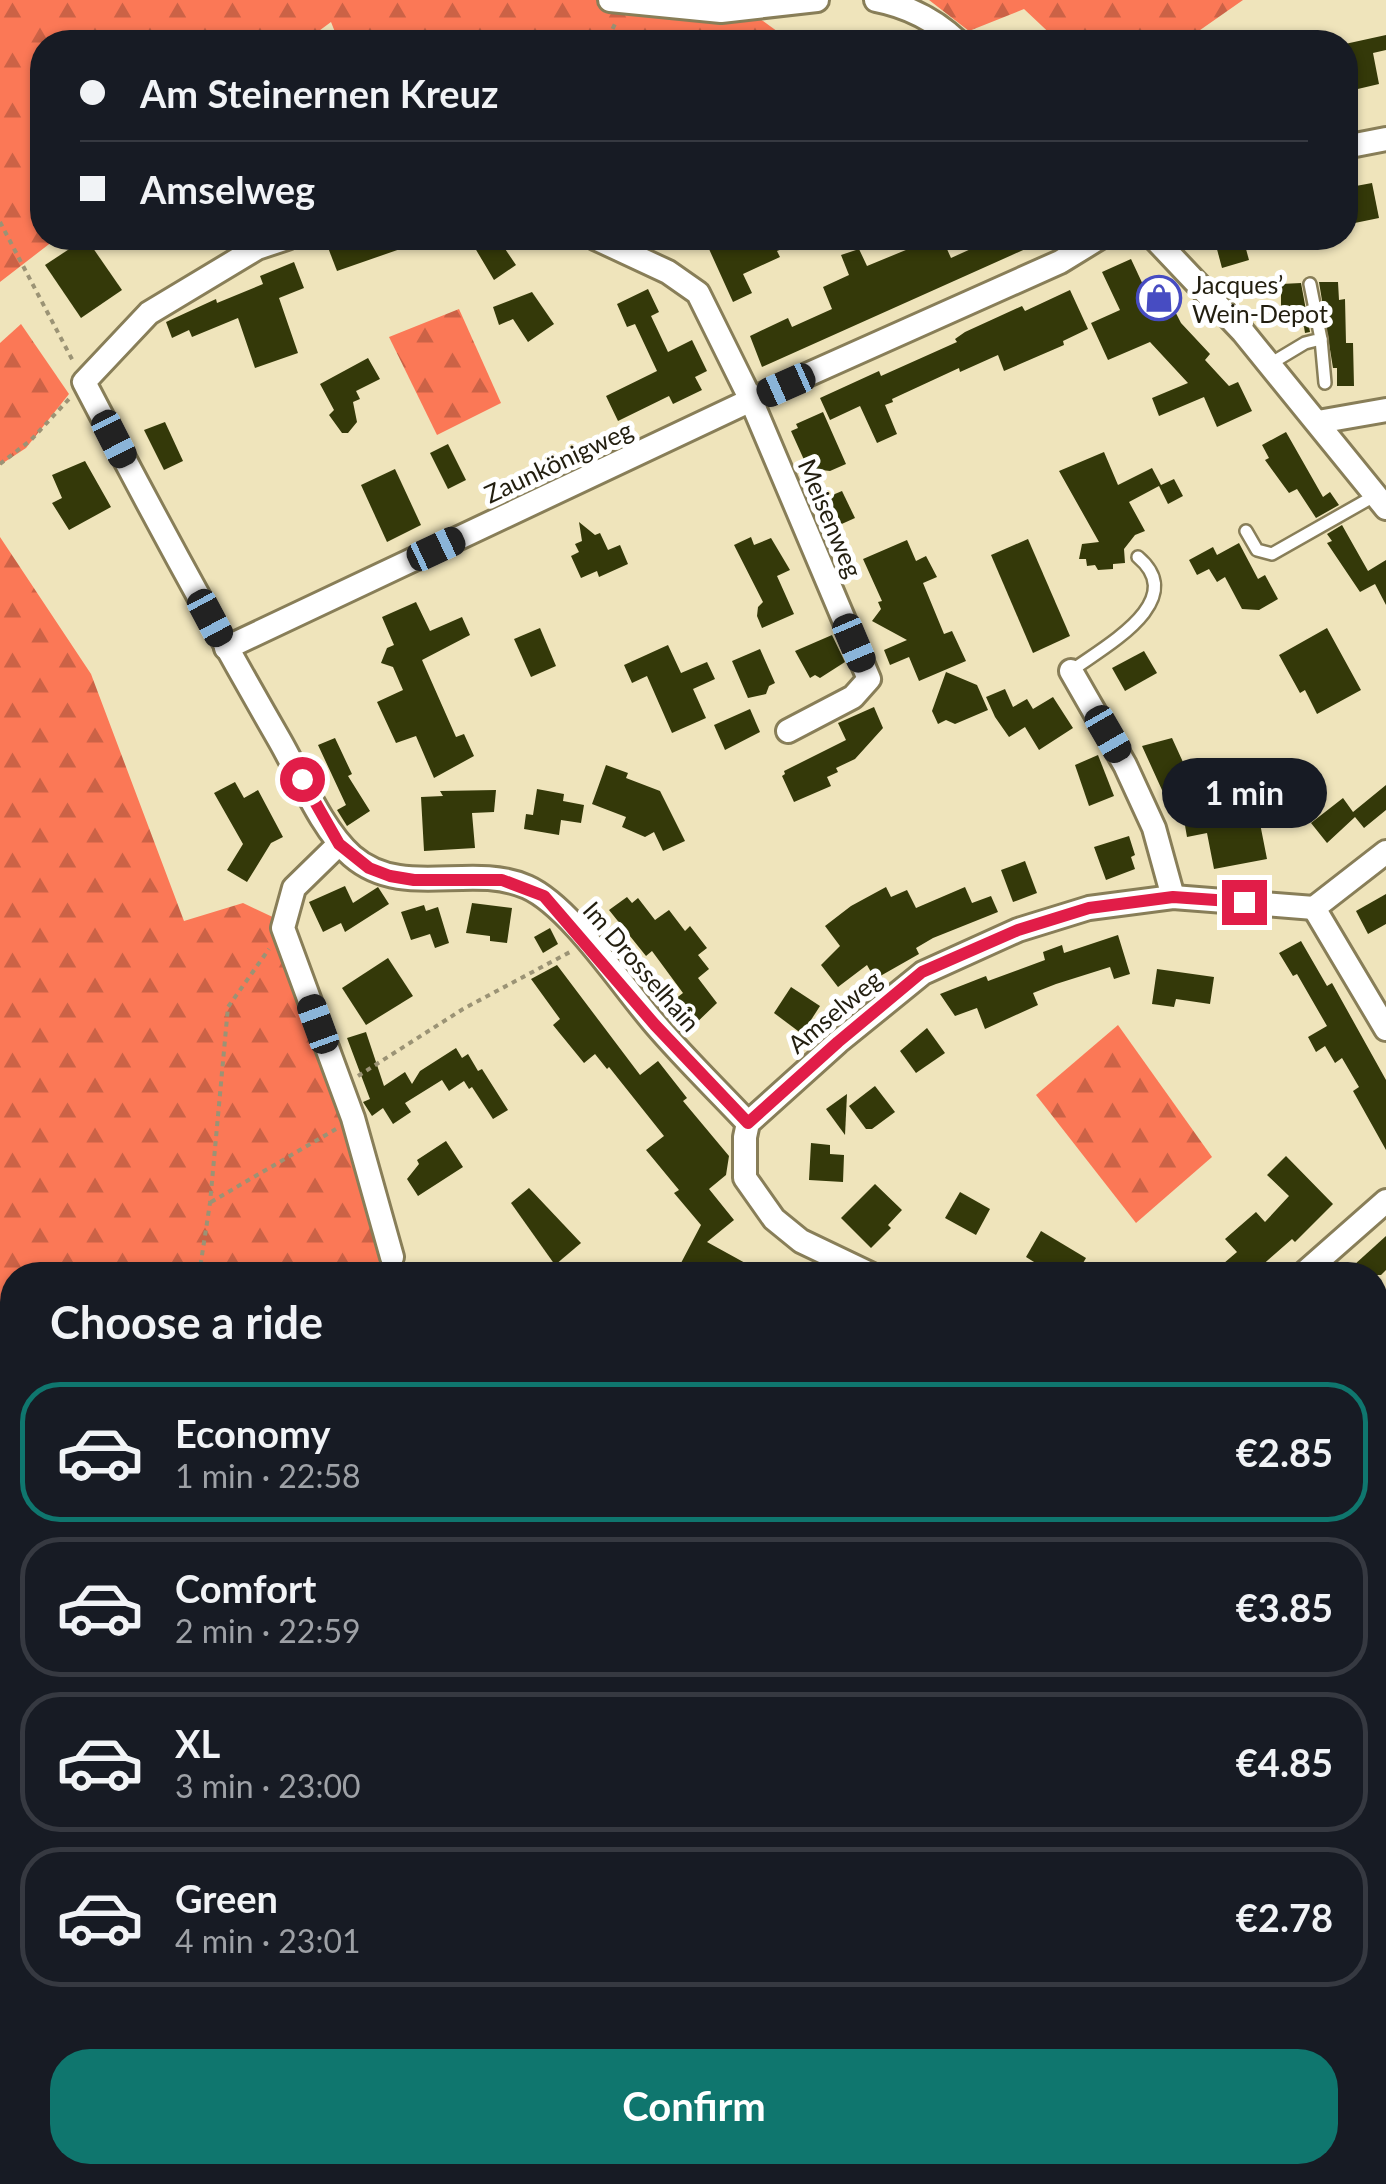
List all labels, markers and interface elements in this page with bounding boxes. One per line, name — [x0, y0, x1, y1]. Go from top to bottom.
text: Am Steinernen Kreuz — [140, 70, 499, 116]
text: Amselweg — [140, 166, 315, 212]
place label: Jacques’ Wein-Depot — [1192, 269, 1328, 328]
shop icon: Jacques’ Wein-Depot — [1136, 275, 1182, 321]
car — [752, 359, 820, 411]
car — [87, 405, 141, 473]
street label: Zaunkönigweg — [479, 414, 637, 508]
street label: Meisenweg — [793, 454, 869, 582]
car — [402, 523, 470, 575]
car — [183, 584, 237, 652]
car — [828, 610, 880, 676]
car — [1080, 701, 1136, 767]
route start — [280, 757, 325, 802]
callout: 1 min — [1162, 757, 1326, 827]
text: 1 min — [1205, 773, 1284, 812]
route end — [1222, 880, 1267, 925]
street label: Im Drosselhain — [577, 895, 707, 1037]
street label: Amselweg — [781, 963, 887, 1059]
car — [294, 991, 342, 1057]
text: Choose a ride — [50, 1295, 323, 1349]
icon: car — [55, 1407, 145, 1497]
text: Economy — [175, 1410, 330, 1456]
text: €2.85 — [1236, 1429, 1333, 1475]
text: 1 min · 22:58 — [175, 1456, 361, 1495]
icon: car — [55, 1562, 145, 1652]
text: Comfort — [175, 1565, 316, 1611]
text: €3.85 — [1236, 1584, 1333, 1630]
text: 2 min · 22:59 — [175, 1611, 361, 1650]
icon: car — [55, 1717, 145, 1807]
text: XL — [175, 1720, 220, 1766]
text: €4.85 — [1236, 1739, 1333, 1785]
text: 3 min · 23:00 — [175, 1766, 361, 1805]
icon: car — [55, 1872, 145, 1962]
text: Green — [175, 1875, 278, 1921]
text: €2.78 — [1236, 1894, 1333, 1940]
text: 4 min · 23:01 — [175, 1921, 361, 1960]
button: Confirm — [50, 2049, 1338, 2164]

